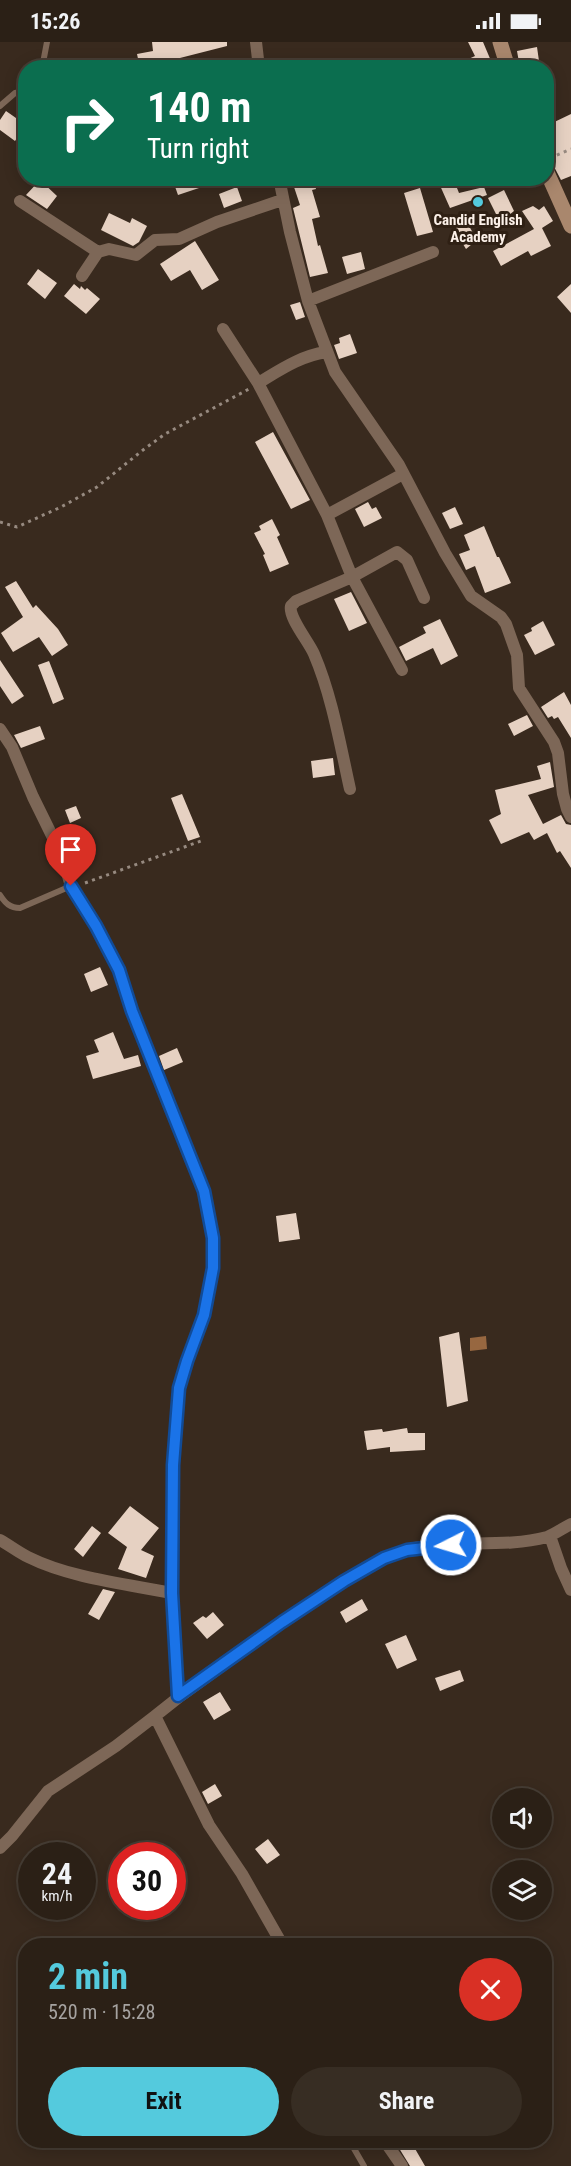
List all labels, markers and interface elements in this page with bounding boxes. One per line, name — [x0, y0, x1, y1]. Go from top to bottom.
text: 15:26 — [30, 9, 81, 34]
text: 140 m — [147, 83, 252, 132]
icon: right — [48, 84, 126, 162]
text: Turn right — [147, 133, 249, 165]
marker: Candid English Academy — [471, 195, 485, 209]
place label: Candid English Academy — [433, 211, 523, 246]
pin — [45, 824, 96, 886]
icon: arrive — [54, 833, 87, 866]
position arrow — [419, 1513, 483, 1577]
map controls — [492, 1788, 552, 1920]
button: sound — [492, 1788, 552, 1848]
speed limit sign: 30 — [108, 1842, 186, 1920]
text: 24 — [42, 1856, 72, 1891]
button: layers — [492, 1860, 552, 1920]
text: km/h — [42, 1887, 72, 1905]
text: 2 min — [48, 1956, 128, 1998]
button: close — [459, 1958, 522, 2021]
text: 520 m · 15:28 — [48, 2000, 155, 2024]
button: Exit — [48, 2067, 279, 2136]
button: Share — [291, 2067, 522, 2136]

